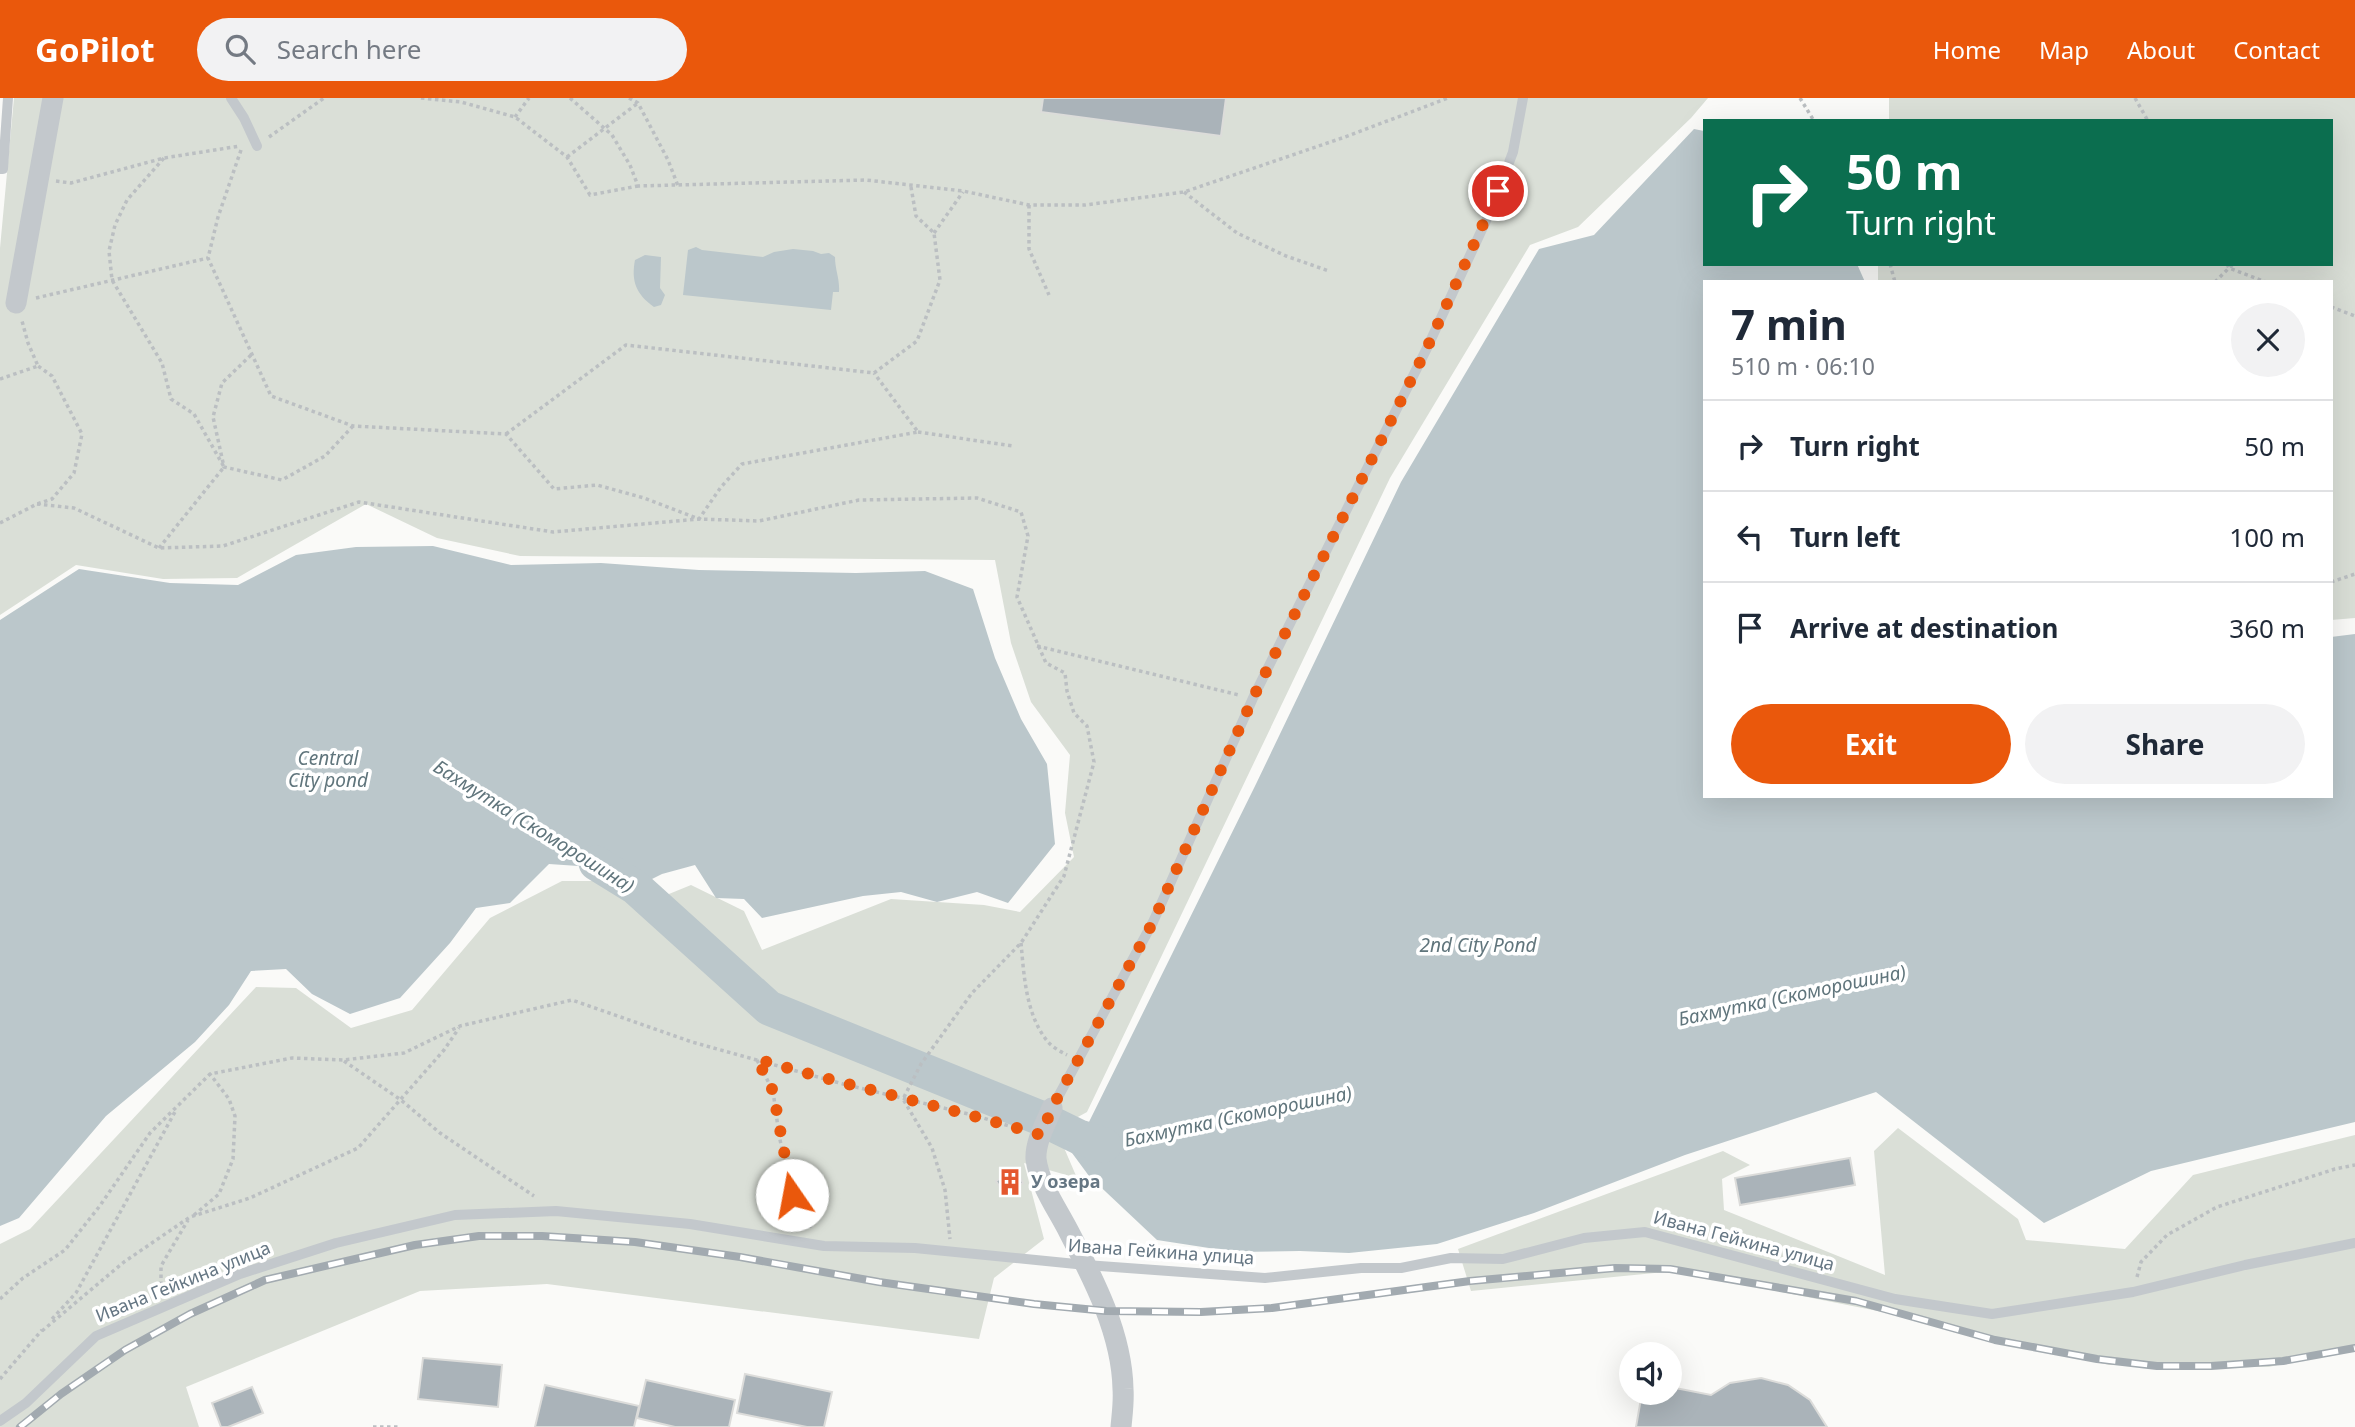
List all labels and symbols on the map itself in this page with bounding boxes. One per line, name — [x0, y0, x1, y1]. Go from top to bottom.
pin — [1468, 161, 1528, 221]
water label: Central City pond — [288, 745, 369, 793]
water label: Бахмутка (Скоморошина) — [429, 754, 639, 898]
water label: 2nd City Pond — [1419, 932, 1538, 958]
water label: Бахмутка (Скоморошина) — [1676, 958, 1908, 1032]
water label: Бахмутка (Скоморошина) — [1122, 1079, 1354, 1153]
position arrow — [755, 1158, 829, 1232]
building icon: У озера — [995, 1167, 1025, 1197]
place label: У озера — [1031, 1169, 1100, 1193]
street label: Ивана Гейкина улица — [1651, 1204, 1837, 1276]
street label: Ивана Гейкина улица — [1067, 1233, 1255, 1269]
street label: Ивана Гейкина улица — [92, 1235, 274, 1327]

